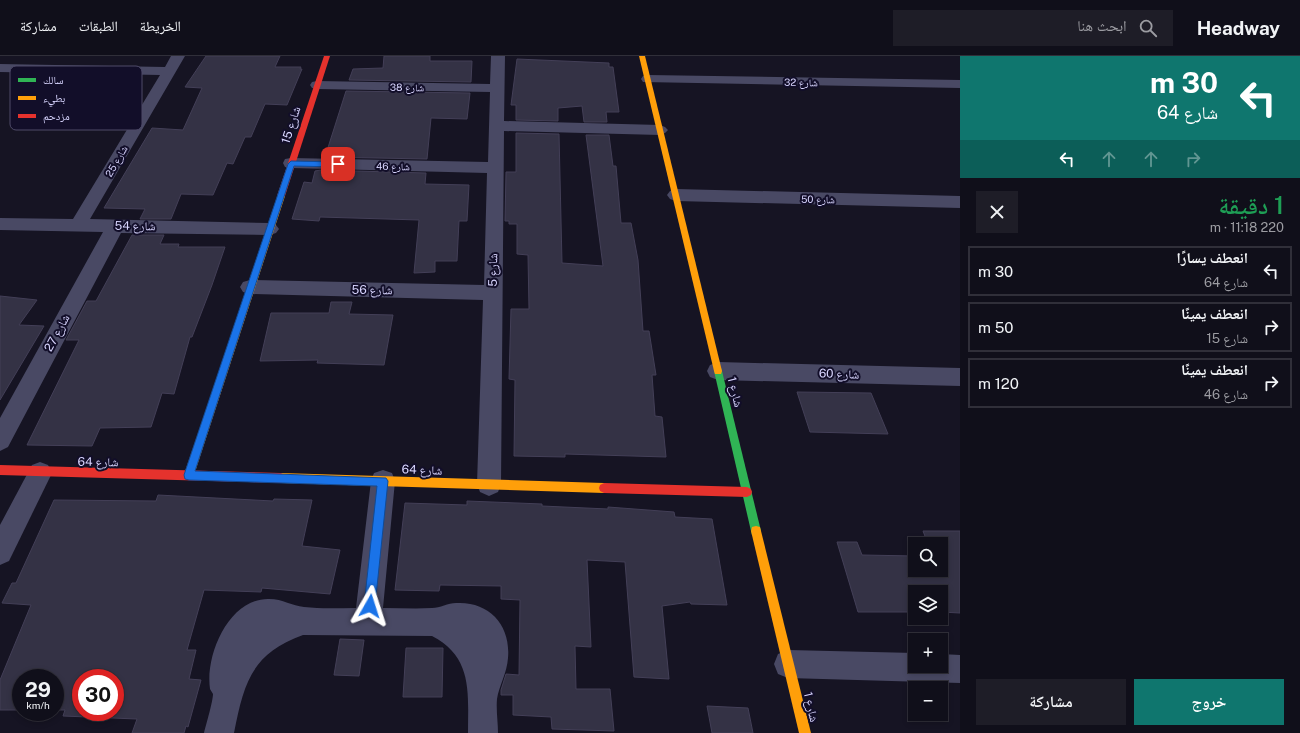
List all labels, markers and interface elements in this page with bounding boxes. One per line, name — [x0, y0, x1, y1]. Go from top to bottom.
search box — [893, 10, 1173, 46]
text: ابحث هنا — [1077, 17, 1127, 34]
icon: search — [1137, 17, 1159, 39]
text: Headway — [1197, 17, 1280, 39]
text: مشاركة — [20, 18, 57, 34]
text: الطبقات — [79, 18, 118, 34]
text: الخريطة — [140, 18, 181, 34]
legend — [10, 66, 142, 130]
text: 30 m — [1150, 66, 1218, 99]
icon: left — [1232, 72, 1284, 124]
text: سالك — [43, 74, 63, 86]
street label: شارع 32 — [784, 76, 818, 89]
street label: شارع 38 — [390, 81, 425, 94]
text: بطيء — [43, 92, 65, 107]
text: شارع 64 — [1157, 102, 1218, 123]
street label: شارع 15 — [278, 105, 305, 146]
text: مزدحم — [43, 110, 70, 124]
street label: شارع 25 — [102, 143, 131, 179]
pin — [321, 147, 355, 181]
icon: left — [1056, 148, 1078, 170]
icon: ahead — [1098, 148, 1120, 170]
icon: ahead — [1140, 148, 1162, 170]
icon: right — [1182, 148, 1204, 170]
icon: arrive — [327, 153, 349, 175]
street label: شارع 46 — [376, 160, 410, 173]
button: close — [976, 191, 1018, 233]
text: 1 دقيقة — [1218, 191, 1284, 219]
street label: شارع 50 — [801, 193, 836, 206]
street label: شارع 54 — [114, 219, 156, 234]
text: 220 m · 11:18 — [1210, 220, 1284, 235]
text: انعطف يسارًا — [1177, 249, 1248, 266]
street label: شارع 5 — [486, 253, 501, 287]
icon: left — [1260, 260, 1282, 282]
text: 30 m — [978, 263, 1013, 280]
text: شارع 64 — [1204, 275, 1248, 290]
street label: شارع 56 — [351, 283, 393, 298]
text: انعطف يمينًا — [1181, 305, 1248, 322]
street label: شارع 27 — [41, 312, 74, 354]
icon: right — [1260, 316, 1282, 338]
text: 50 m — [978, 319, 1013, 336]
text: شارع 15 — [1207, 331, 1248, 346]
text: انعطف يمينًا — [1181, 361, 1248, 378]
street label: شارع 60 — [818, 366, 860, 383]
icon: right — [1260, 372, 1282, 394]
street label: شارع 1 — [724, 375, 746, 409]
text: 120 m — [978, 375, 1019, 392]
text: شارع 46 — [1204, 387, 1248, 402]
street label: شارع 64 — [77, 455, 119, 470]
street label: شارع 64 — [401, 462, 443, 479]
map controls — [908, 537, 948, 721]
button: search — [908, 537, 948, 577]
position arrow — [349, 585, 391, 627]
button: layers — [908, 585, 948, 625]
button: + — [908, 633, 948, 673]
speed limit sign: 30 — [72, 669, 124, 721]
text: 29 — [25, 678, 51, 702]
button: مشاركة — [976, 679, 1126, 725]
button: خروج — [1134, 679, 1284, 725]
button: − — [908, 681, 948, 721]
street label: شارع 1 — [800, 691, 821, 724]
text: km/h — [26, 699, 50, 711]

